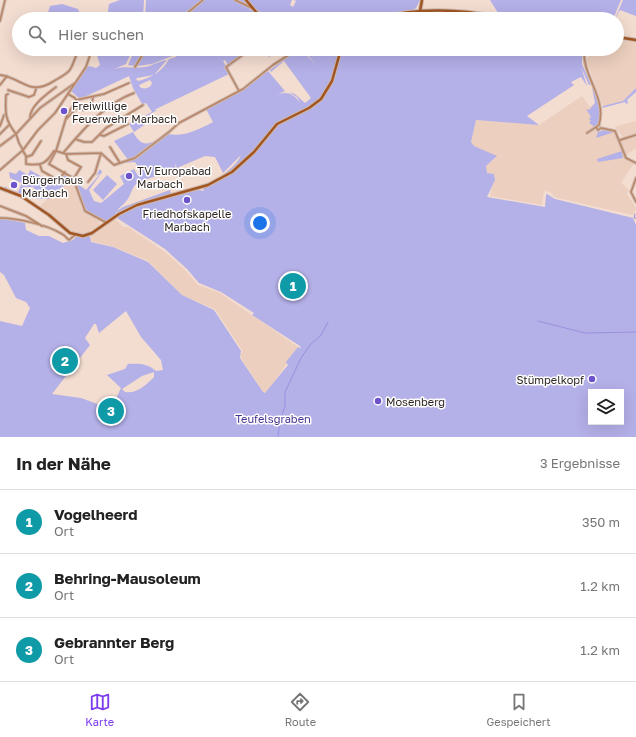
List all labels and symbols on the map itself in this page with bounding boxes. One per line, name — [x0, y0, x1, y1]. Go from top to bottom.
place label: Freiwillige Feuerwehr Marbach — [72, 99, 177, 125]
marker: Freiwillige Feuerwehr Marbach — [59, 106, 69, 116]
place label: TV Europabad Marbach — [137, 164, 211, 190]
marker: TV Europabad Marbach — [124, 171, 134, 181]
place label: Bürgerhaus Marbach — [22, 173, 83, 199]
marker: Bürgerhaus Marbach — [9, 180, 19, 190]
marker: Friedhofskapelle Marbach — [182, 195, 192, 205]
place label: Friedhofskapelle Marbach — [143, 207, 231, 233]
your location — [250, 213, 270, 233]
pin: 1 — [280, 271, 306, 301]
pin: 2 — [52, 346, 78, 376]
place label: Stümpelkopf — [516, 373, 584, 386]
marker: Stümpelkopf — [587, 374, 597, 384]
place label: Mosenberg — [386, 395, 445, 408]
pin: 3 — [98, 396, 124, 426]
marker: Mosenberg — [373, 396, 383, 406]
park label: Teufelsgraben — [235, 412, 311, 425]

